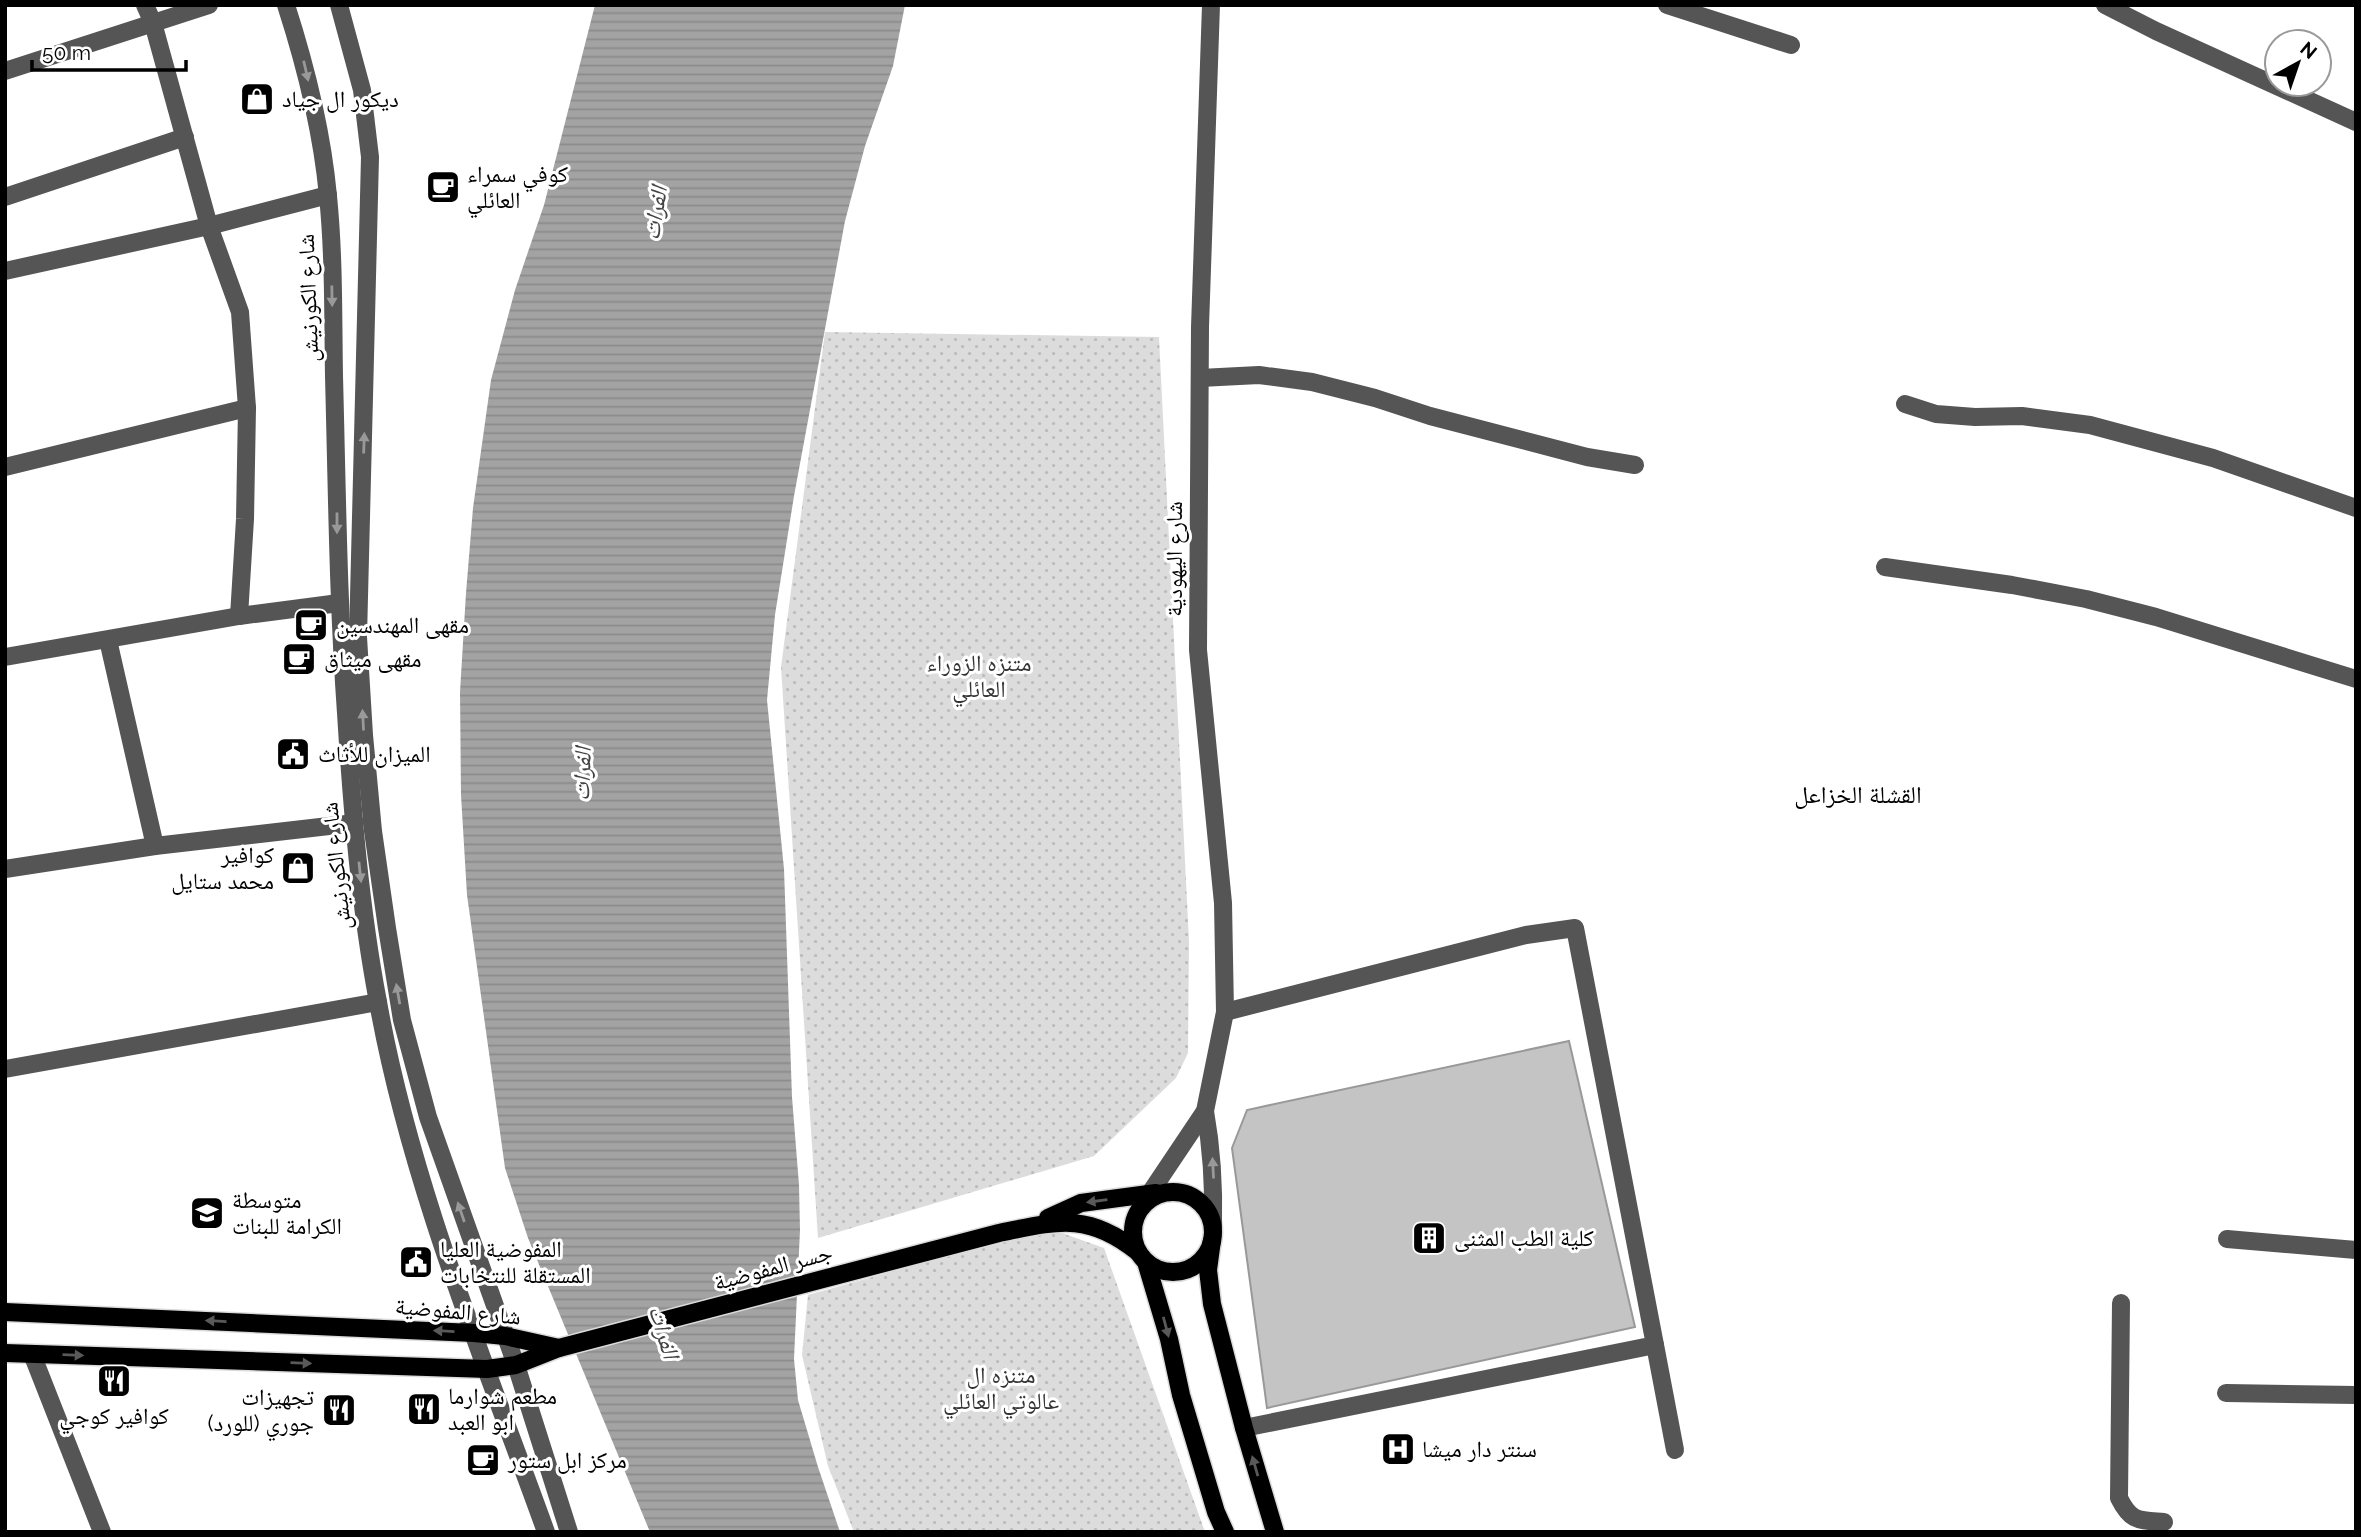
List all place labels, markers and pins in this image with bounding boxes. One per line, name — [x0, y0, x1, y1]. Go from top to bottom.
shop icon: ديكور ال جياد — [238, 80, 276, 118]
place label: ديكور ال جياد — [282, 85, 399, 113]
place label: كوفي سمراء العائلي — [467, 160, 569, 219]
cafe icon: كوفي سمراء العائلي — [424, 168, 462, 206]
cafe icon: مقهى المهندسين — [292, 606, 330, 644]
place label: مقهى المهندسين — [336, 611, 469, 639]
cafe icon: مقهى ميثاق — [280, 640, 318, 678]
place label: مقهى ميثاق — [324, 645, 422, 673]
public building icon: الميزان للأثاث — [274, 735, 312, 773]
place label: الميزان للأثاث — [318, 740, 431, 768]
place label: كوافير محمد ستايل — [171, 841, 274, 895]
shop icon: كوافير محمد ستايل — [279, 849, 317, 887]
place label: متوسطة الكرامة للبنات — [232, 1186, 342, 1240]
school or university icon: متوسطة الكرامة للبنات — [188, 1194, 226, 1232]
building icon: كلية الطب المثنى — [1410, 1219, 1448, 1257]
place label: كلية الطب المثنى — [1454, 1224, 1594, 1252]
place label: المفوضية العليا المستقلة للنتخابات — [440, 1235, 591, 1289]
public building icon: المفوضية العليا المستقلة للنتخابات — [397, 1243, 435, 1281]
restaurant icon: كوافير كوجي — [95, 1362, 133, 1400]
place label: مطعم شوارما ابو العبد — [448, 1382, 557, 1436]
place label: تجهيزات جوري (للورد) — [208, 1383, 314, 1442]
restaurant icon: مطعم شوارما ابو العبد — [405, 1390, 443, 1428]
restaurant icon: تجهيزات جوري (للورد) — [320, 1391, 358, 1429]
place label: كوافير كوجي — [59, 1402, 169, 1435]
hospital icon: سنتر دار ميشا — [1379, 1430, 1417, 1468]
place label: سنتر دار ميشا — [1422, 1435, 1537, 1462]
cafe icon: مركز ابل ستور — [464, 1441, 502, 1479]
place label: مركز ابل ستور — [507, 1446, 627, 1474]

